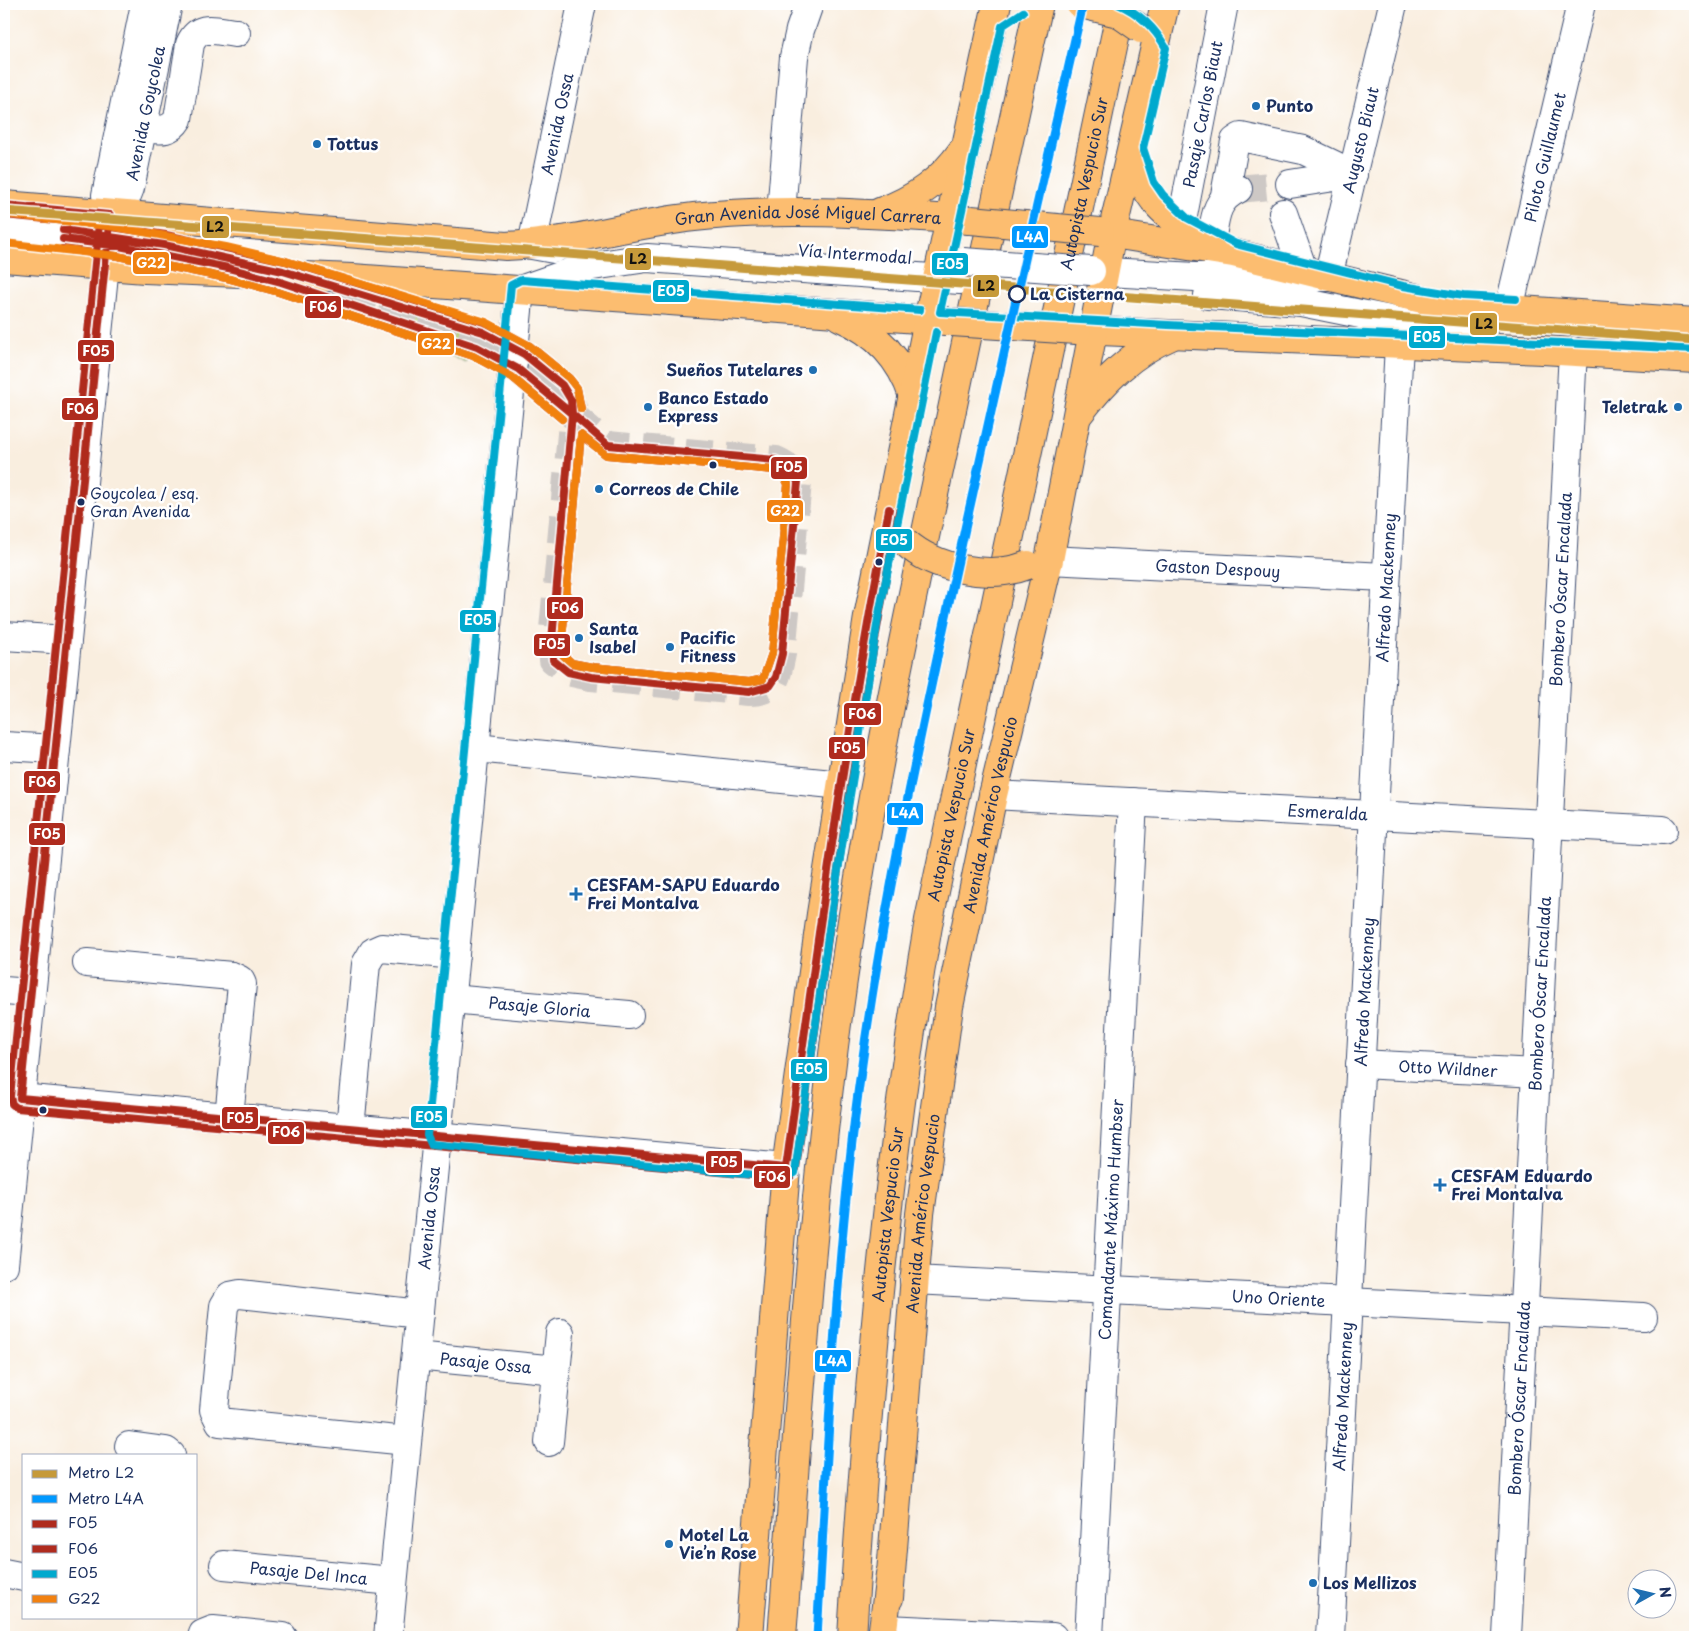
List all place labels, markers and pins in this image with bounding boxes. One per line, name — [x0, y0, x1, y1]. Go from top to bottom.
place label: Punto — [1266, 93, 1313, 117]
marker: Punto — [1250, 100, 1262, 112]
place label: Tottus — [327, 131, 378, 155]
marker: Tottus — [311, 138, 323, 150]
place label: La Cisterna — [1030, 281, 1125, 305]
marker: La Cisterna — [1008, 285, 1026, 303]
place label: Sueños Tutelares — [666, 357, 803, 381]
marker: Sueños Tutelares — [807, 364, 819, 376]
place label: Banco Estado Express — [658, 385, 768, 427]
place label: Teletrak — [1602, 394, 1668, 418]
marker: Banco Estado Express — [642, 401, 654, 413]
marker: Teletrak — [1672, 401, 1684, 413]
unlabelled marker — [708, 460, 718, 470]
place label: Correos de Chile — [609, 476, 739, 500]
place label: Goycolea / esq. Gran Avenida — [90, 481, 199, 522]
marker: Correos de Chile — [593, 483, 605, 495]
marker: Goycolea / esq. Gran Avenida — [76, 497, 86, 507]
unlabelled marker — [874, 557, 884, 567]
place label: Santa Isabel — [589, 616, 639, 658]
place label: Pacific Fitness — [680, 625, 736, 667]
marker: Santa Isabel — [573, 632, 585, 644]
marker: Pacific Fitness — [664, 641, 676, 653]
place label: CESFAM-SAPU Eduardo Frei Montalva — [587, 872, 780, 914]
marker: CESFAM-SAPU Eduardo Frei Montalva — [569, 887, 583, 901]
unlabelled marker — [38, 1105, 48, 1115]
place label: CESFAM Eduardo Frei Montalva — [1451, 1163, 1592, 1205]
marker: CESFAM Eduardo Frei Montalva — [1433, 1178, 1447, 1192]
place label: Motel La Vie’n Rose — [679, 1522, 757, 1564]
marker: Motel La Vie’n Rose — [663, 1538, 675, 1550]
place label: Los Mellizos — [1323, 1570, 1417, 1594]
marker: Los Mellizos — [1307, 1577, 1319, 1589]

